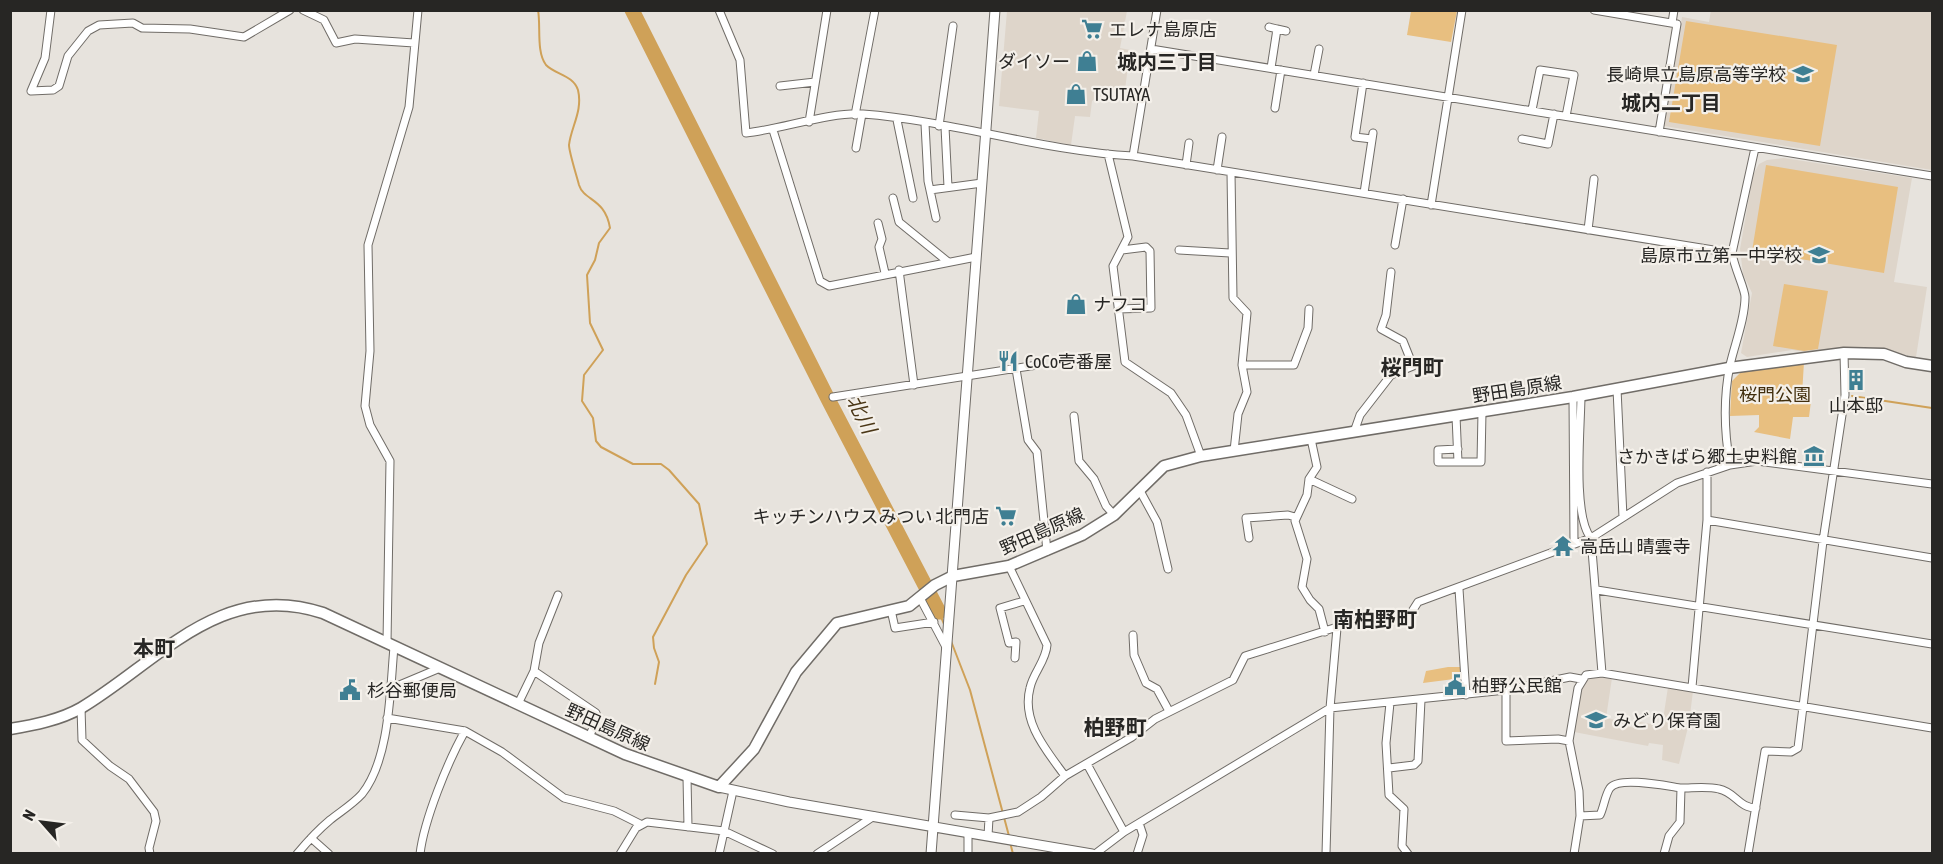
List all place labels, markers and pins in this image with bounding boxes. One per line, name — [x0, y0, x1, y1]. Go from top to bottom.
supermarket icon: エレナ島原店 — [1080, 17, 1104, 41]
place label: エレナ島原店 — [1109, 19, 1217, 40]
shop icon: ダイソー — [1075, 49, 1099, 73]
place label: ダイソー — [998, 51, 1070, 72]
school or university icon: 長崎県立島原高等学校 — [1791, 62, 1815, 86]
place label: 長崎県立島原高等学校 — [1606, 64, 1786, 85]
shop icon: TSUTAYA — [1064, 82, 1088, 106]
place label: TSUTAYA — [1093, 84, 1150, 105]
school or university icon: 島原市立第一中学校 — [1807, 243, 1831, 267]
place label: 島原市立第一中学校 — [1640, 245, 1802, 266]
shop icon: ナフコ — [1064, 292, 1088, 316]
place label: ナフコ — [1093, 294, 1147, 315]
restaurant icon: CoCo壱番屋 — [996, 349, 1020, 373]
place label: CoCo壱番屋 — [1025, 351, 1112, 372]
building icon: 山本邸 — [1844, 368, 1868, 392]
place label: 山本邸 — [1829, 395, 1883, 416]
museum icon: さかきばら郷土史料館 — [1802, 444, 1826, 468]
place label: さかきばら郷土史料館 — [1617, 446, 1797, 467]
supermarket icon: キッチンハウスみつい 北門店 — [994, 504, 1018, 528]
place label: キッチンハウスみつい 北門店 — [753, 506, 989, 527]
temple icon: 高岳山 晴雲寺 — [1551, 534, 1575, 558]
place label: 高岳山 晴雲寺 — [1580, 536, 1690, 557]
public building icon: 柏野公民館 — [1443, 673, 1467, 697]
place label: 柏野公民館 — [1472, 675, 1562, 696]
public building icon: 杉谷郵便局 — [338, 678, 362, 702]
place label: 杉谷郵便局 — [367, 680, 457, 701]
school or university icon: みどり保育園 — [1584, 708, 1608, 732]
place label: みどり保育園 — [1613, 710, 1721, 731]

